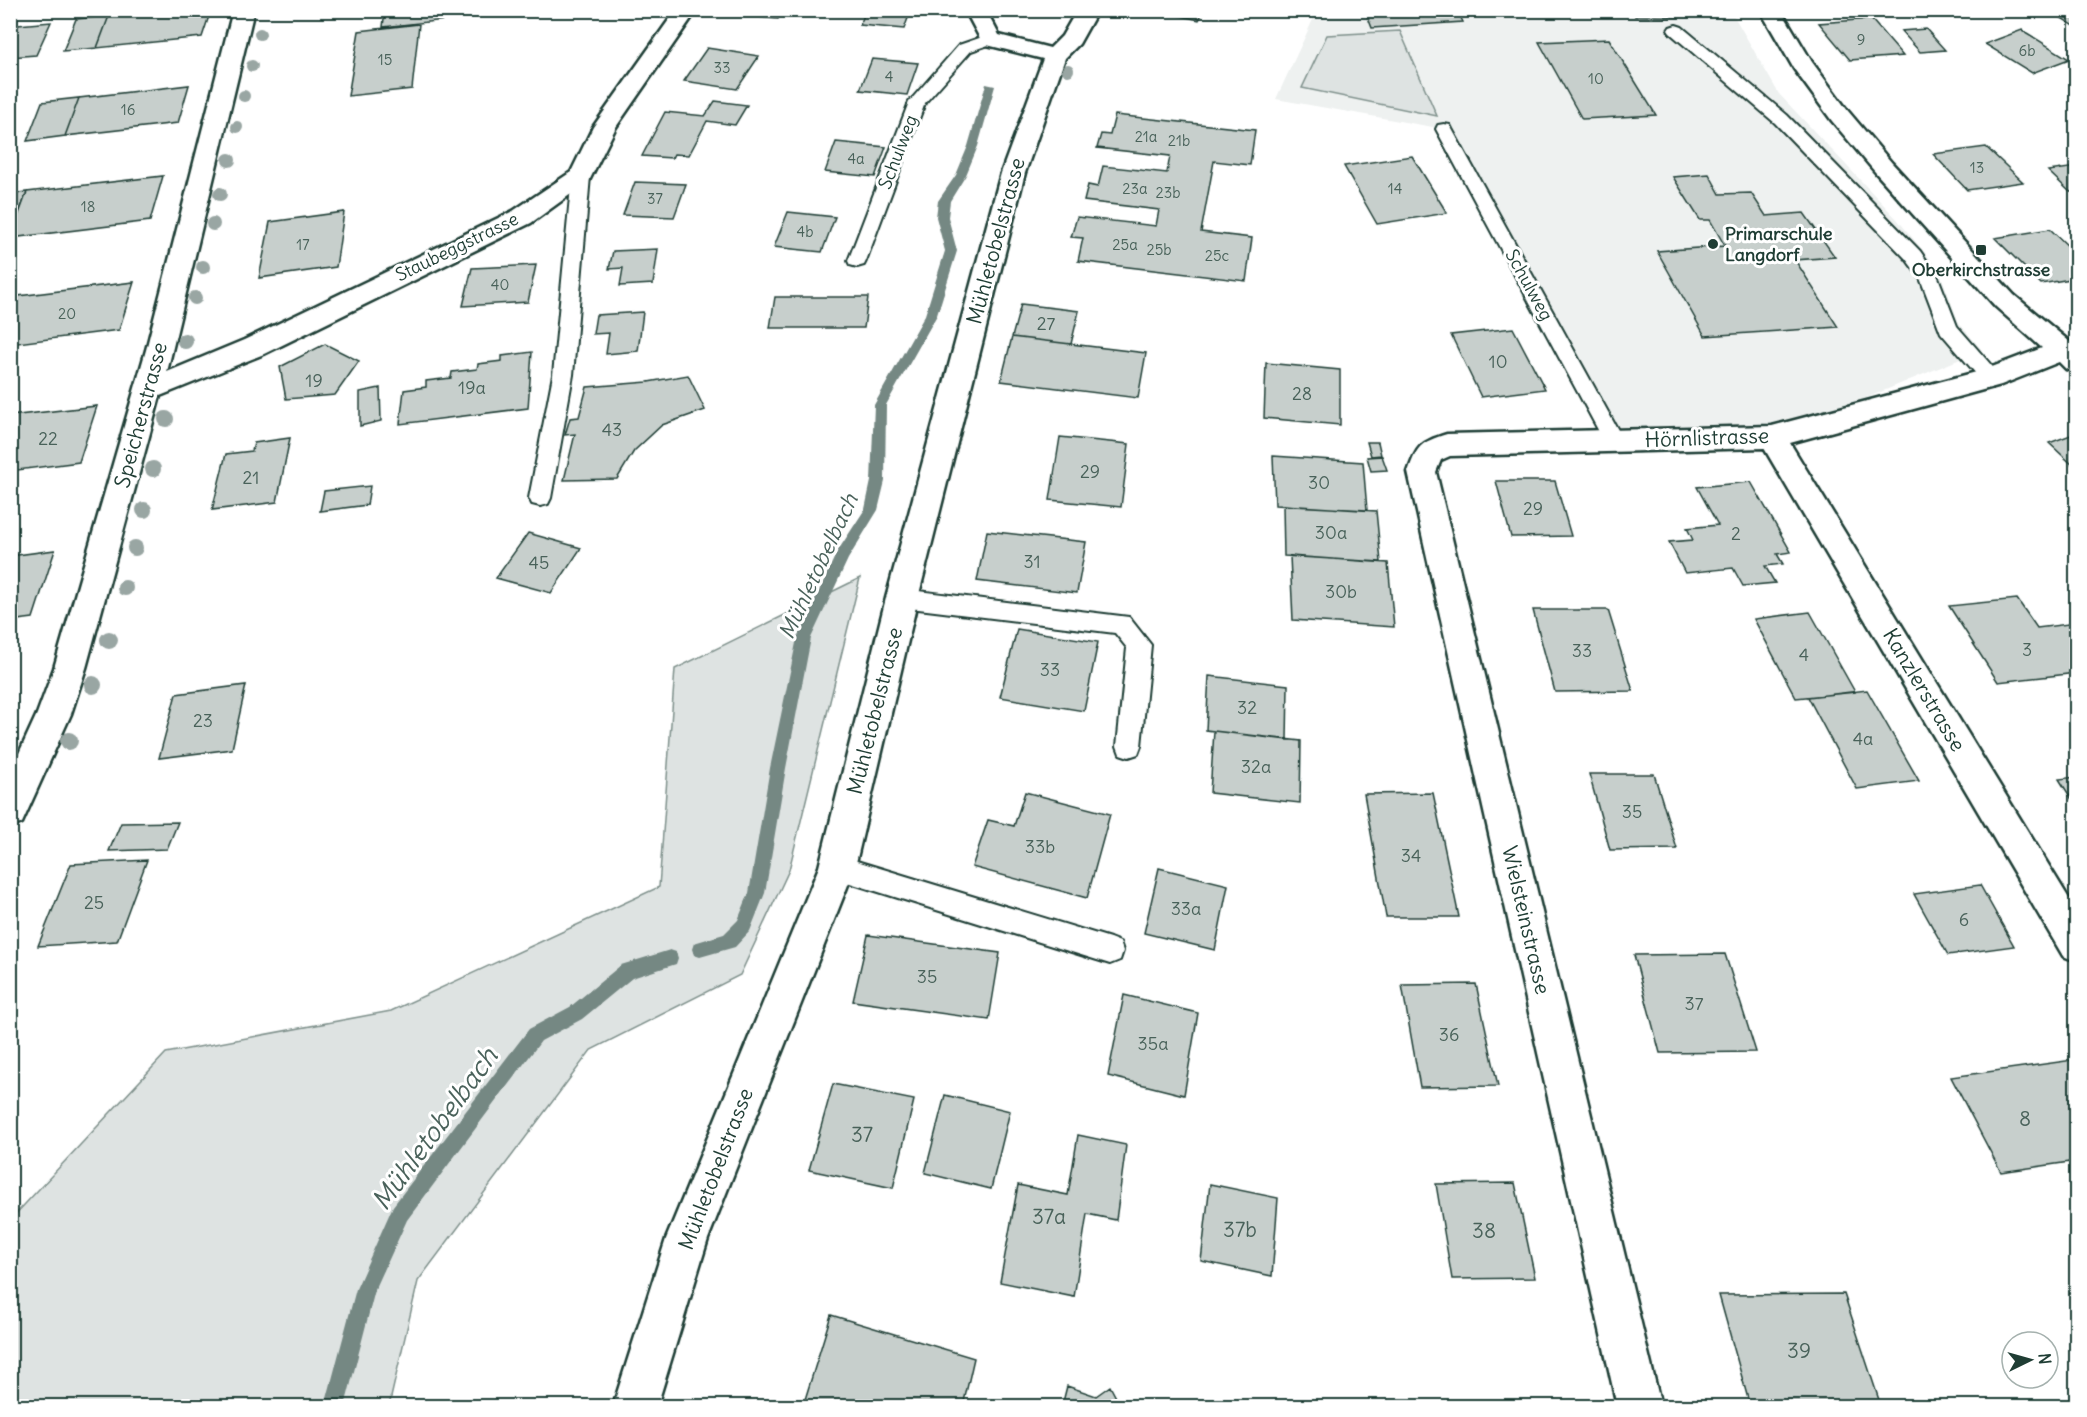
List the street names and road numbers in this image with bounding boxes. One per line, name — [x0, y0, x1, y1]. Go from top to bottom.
street label: Schulweg — [873, 111, 922, 192]
street label: Mühletobelstrasse — [960, 155, 1031, 327]
street label: Staubeggstrasse — [392, 207, 522, 286]
street label: Schulweg — [1500, 245, 1558, 324]
street label: Speicherstrasse — [108, 339, 173, 491]
street label: Hörnlistrasse — [1644, 422, 1770, 453]
street label: Kanzlerstrasse — [1877, 623, 1972, 756]
street label: Mühletobelstrasse — [841, 625, 908, 797]
street label: Wielsteinstrasse — [1496, 843, 1557, 997]
street label: Mühletobelstrasse — [672, 1084, 759, 1254]

